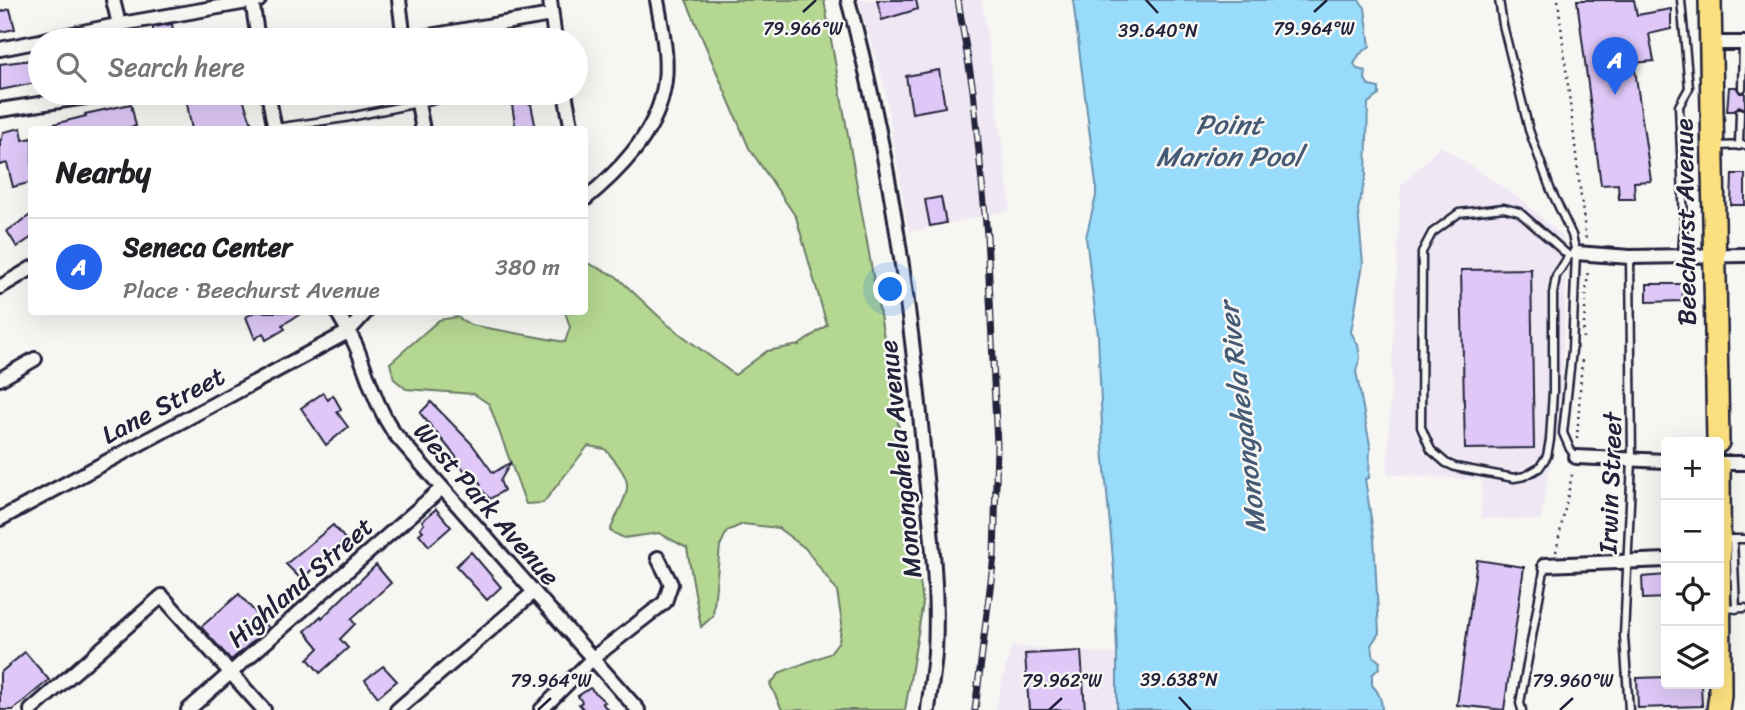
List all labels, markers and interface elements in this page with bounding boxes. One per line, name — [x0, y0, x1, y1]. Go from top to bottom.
text: 79.966°W — [763, 13, 844, 45]
text: 79.964°W — [1274, 13, 1356, 45]
text: 39.640°N — [1118, 15, 1198, 47]
search box — [28, 28, 588, 105]
pin: A — [1592, 37, 1638, 95]
text: Search here — [108, 44, 245, 90]
icon: search — [52, 48, 90, 86]
water label: Point Marion Pool — [1156, 100, 1308, 181]
street label: Beechurst Avenue — [1660, 117, 1710, 326]
text: Nearby — [56, 145, 151, 199]
text: Seneca Center — [123, 224, 292, 270]
text: A — [71, 247, 87, 288]
text: 380 m — [495, 247, 560, 288]
text: Place · Beechurst Avenue — [123, 270, 380, 311]
your location — [873, 272, 907, 306]
water label: Monongahela River — [1203, 295, 1280, 536]
street label: Monongahela Avenue — [865, 338, 935, 580]
street label: Lane Street — [93, 353, 233, 457]
street label: Irwin Street — [1585, 410, 1636, 556]
street label: West Park Avenue — [402, 411, 572, 597]
map controls — [1661, 437, 1724, 689]
button: + — [1661, 437, 1724, 500]
button: − — [1661, 500, 1724, 563]
street label: Highland Street — [216, 505, 384, 659]
button: locate — [1661, 563, 1724, 626]
button: layers — [1661, 626, 1724, 689]
text: 39.638°N — [1140, 664, 1218, 696]
text: 79.964°W — [511, 665, 593, 697]
text: 79.962°W — [1022, 665, 1103, 697]
text: 79.960°W — [1533, 665, 1615, 697]

